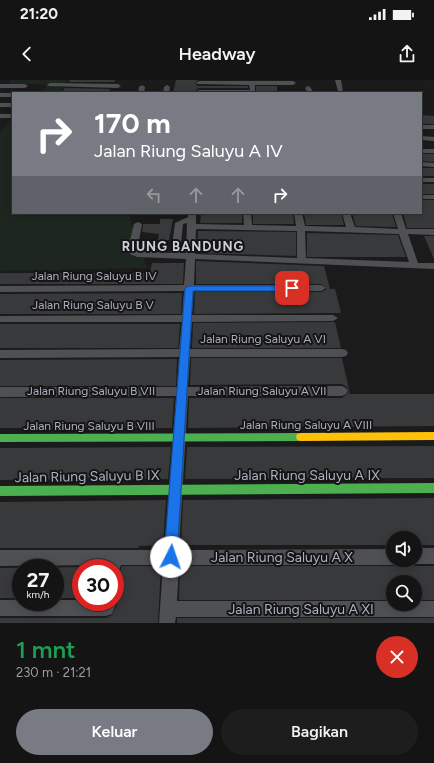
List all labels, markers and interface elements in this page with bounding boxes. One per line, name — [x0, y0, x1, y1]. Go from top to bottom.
text: 21:20 — [20, 5, 58, 23]
icon: back — [16, 43, 38, 65]
text: Headway — [178, 43, 256, 65]
icon: share — [396, 43, 418, 65]
text: 170 m — [94, 106, 171, 140]
icon: right — [28, 108, 80, 160]
text: Jalan Riung Saluyu A IV — [94, 140, 283, 162]
icon: left — [143, 184, 165, 206]
icon: ahead — [185, 184, 207, 206]
icon: ahead — [227, 184, 249, 206]
icon: right — [269, 184, 291, 206]
district label: RIUNG BANDUNG — [122, 239, 244, 254]
street label: Jalan Riung Saluyu B IV — [31, 269, 157, 283]
pin — [275, 271, 309, 305]
icon: arrive — [281, 277, 303, 299]
street label: Jalan Riung Saluyu B V — [32, 298, 155, 312]
street label: Jalan Riung Saluyu A VI — [200, 332, 326, 346]
street label: Jalan Riung Saluyu B VII — [27, 384, 155, 398]
street label: Jalan Riung Saluyu A VII — [197, 384, 327, 398]
street label: Jalan Riung Saluyu A VIII — [240, 418, 372, 432]
street label: Jalan Riung Saluyu B VIII — [23, 419, 155, 433]
street label: Jalan Riung Saluyu B IX — [14, 467, 160, 486]
street label: Jalan Riung Saluyu A IX — [234, 467, 380, 484]
map controls — [386, 531, 422, 611]
button: sound — [386, 531, 422, 567]
position arrow — [150, 536, 192, 578]
street label: Jalan Riung Saluyu A X — [211, 549, 353, 566]
speed limit sign: 30 — [72, 559, 124, 611]
text: 27 — [27, 568, 49, 592]
button: search — [386, 575, 422, 611]
text: km/h — [27, 588, 49, 601]
street label: Jalan Riung Saluyu A XI — [228, 601, 374, 618]
text: 1 mnt — [16, 635, 76, 664]
button: close — [376, 636, 418, 678]
text: 230 m · 21:21 — [16, 665, 91, 680]
button: Keluar — [16, 709, 213, 755]
button: Bagikan — [221, 709, 418, 755]

